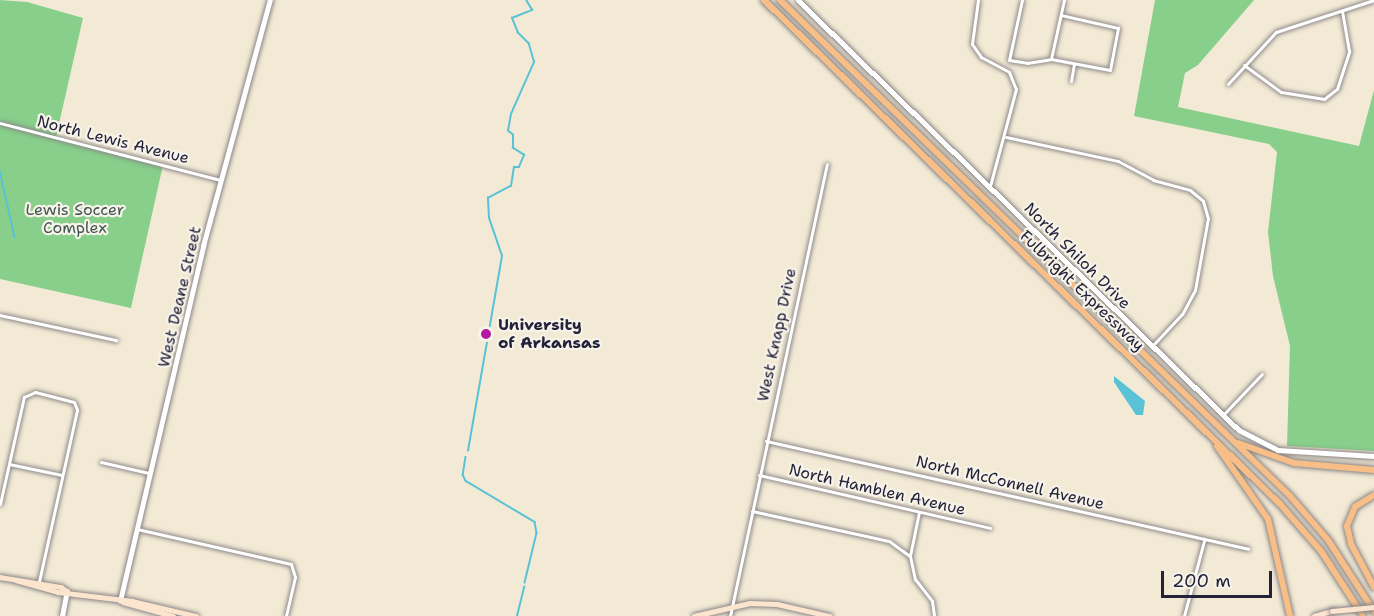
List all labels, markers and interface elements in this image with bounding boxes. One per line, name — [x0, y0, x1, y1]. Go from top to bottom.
street label: North Lewis Avenue — [35, 112, 191, 168]
street label: North Shiloh Drive — [1020, 199, 1134, 313]
park label: Lewis Soccer Complex — [26, 200, 124, 238]
street label: West Deane Street — [154, 225, 206, 369]
street label: Fulbright Expressway — [1016, 227, 1148, 355]
street label: West Knapp Drive — [753, 267, 801, 403]
place label: University of Arkansas — [498, 315, 600, 353]
marker: University of Arkansas — [479, 327, 493, 341]
street label: North McConnell Avenue — [914, 452, 1106, 514]
street label: North Hamblen Avenue — [787, 460, 967, 520]
scale bar — [1164, 559, 1275, 597]
text: 200 m — [1172, 569, 1231, 593]

